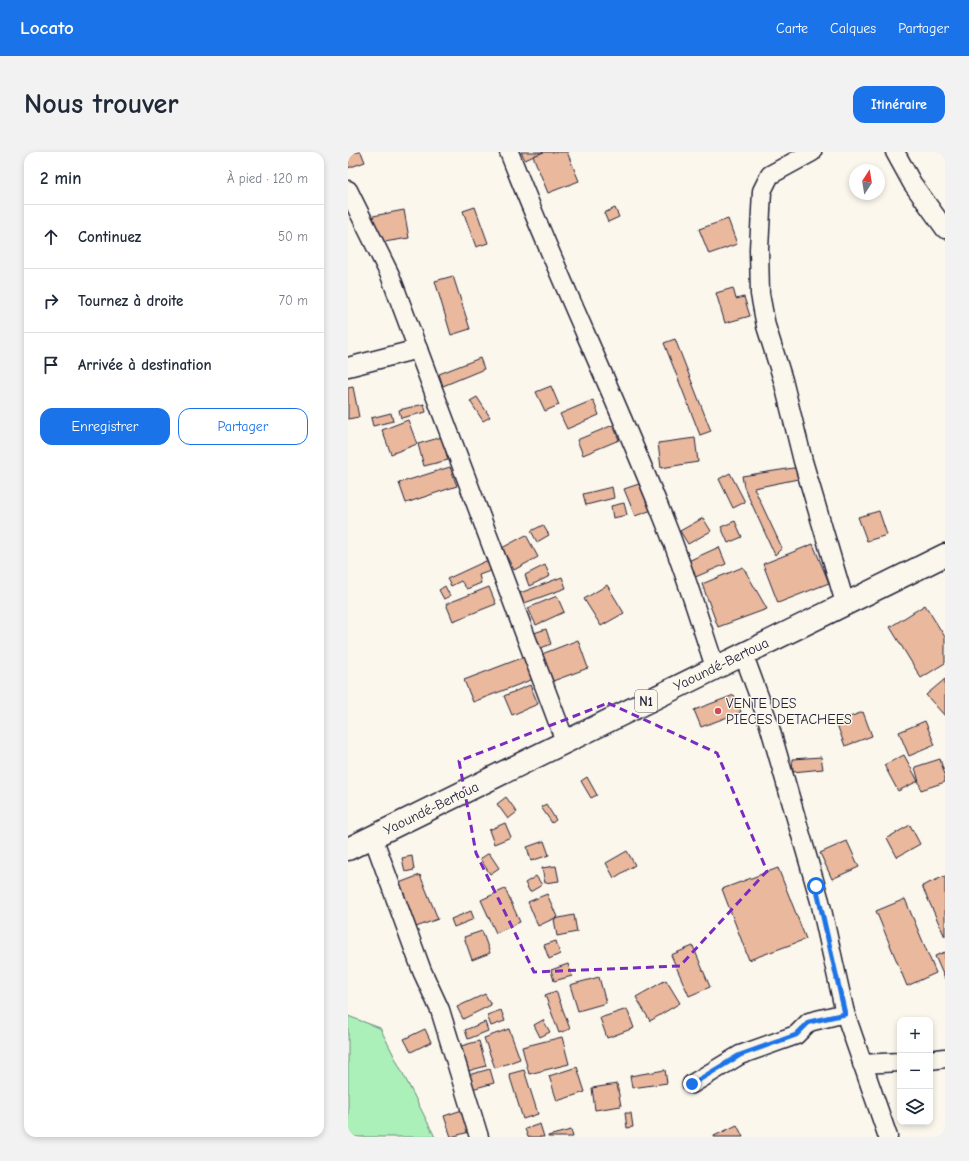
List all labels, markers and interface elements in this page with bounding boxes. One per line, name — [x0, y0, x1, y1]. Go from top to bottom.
text: Locato — [20, 17, 74, 39]
text: Carte — [776, 20, 808, 37]
text: Calques — [830, 20, 876, 37]
text: Partager — [898, 20, 949, 37]
button: Itinéraire — [853, 86, 945, 123]
text: Nous trouver — [24, 88, 179, 120]
north arrow — [849, 164, 885, 200]
text: 2 min — [40, 169, 81, 188]
text: À pied · 120 m — [227, 171, 308, 186]
icon: ahead — [40, 226, 62, 248]
text: Continuez — [78, 228, 141, 246]
text: 50 m — [278, 229, 308, 244]
icon: right — [40, 290, 62, 312]
text: Tournez à droite — [78, 292, 183, 310]
text: 70 m — [279, 293, 308, 308]
icon: arrive — [40, 354, 62, 376]
text: Arrivée à destination — [78, 356, 212, 374]
button: Enregistrer — [40, 408, 170, 445]
button: Partager — [178, 408, 308, 445]
street label: Yaoundé-Bertoua — [671, 634, 772, 695]
road number: N1 — [635, 690, 657, 712]
place label: VENTE DES PIECES DETACHEES — [726, 695, 852, 728]
marker: VENTE DES PIECES DETACHEES — [713, 706, 723, 716]
street label: Yaoundé-Bertoua — [381, 778, 482, 839]
route start — [807, 877, 825, 895]
map controls — [897, 1017, 933, 1125]
button: + — [897, 1017, 933, 1053]
button: − — [897, 1053, 933, 1089]
route end — [683, 1075, 701, 1093]
button: layers — [897, 1089, 933, 1125]

